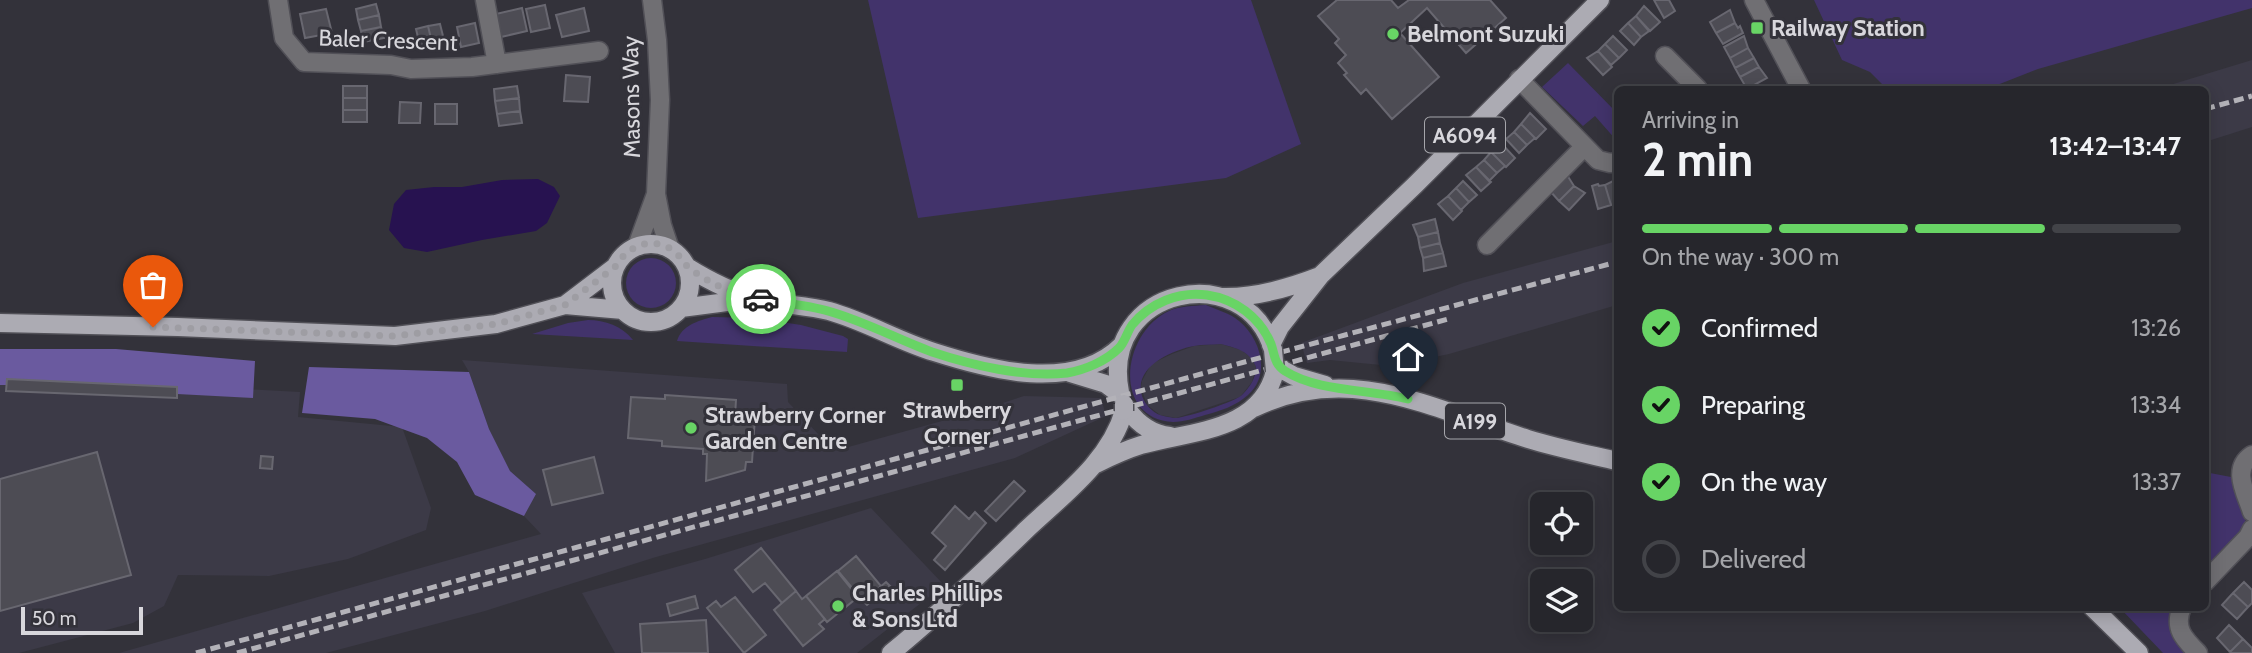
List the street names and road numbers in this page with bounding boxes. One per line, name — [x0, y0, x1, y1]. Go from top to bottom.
street label: Baler Crescent — [318, 24, 458, 56]
street label: Masons Way — [616, 35, 646, 158]
road number: A6094 — [1425, 118, 1505, 152]
road number: A199 — [1445, 404, 1505, 438]

